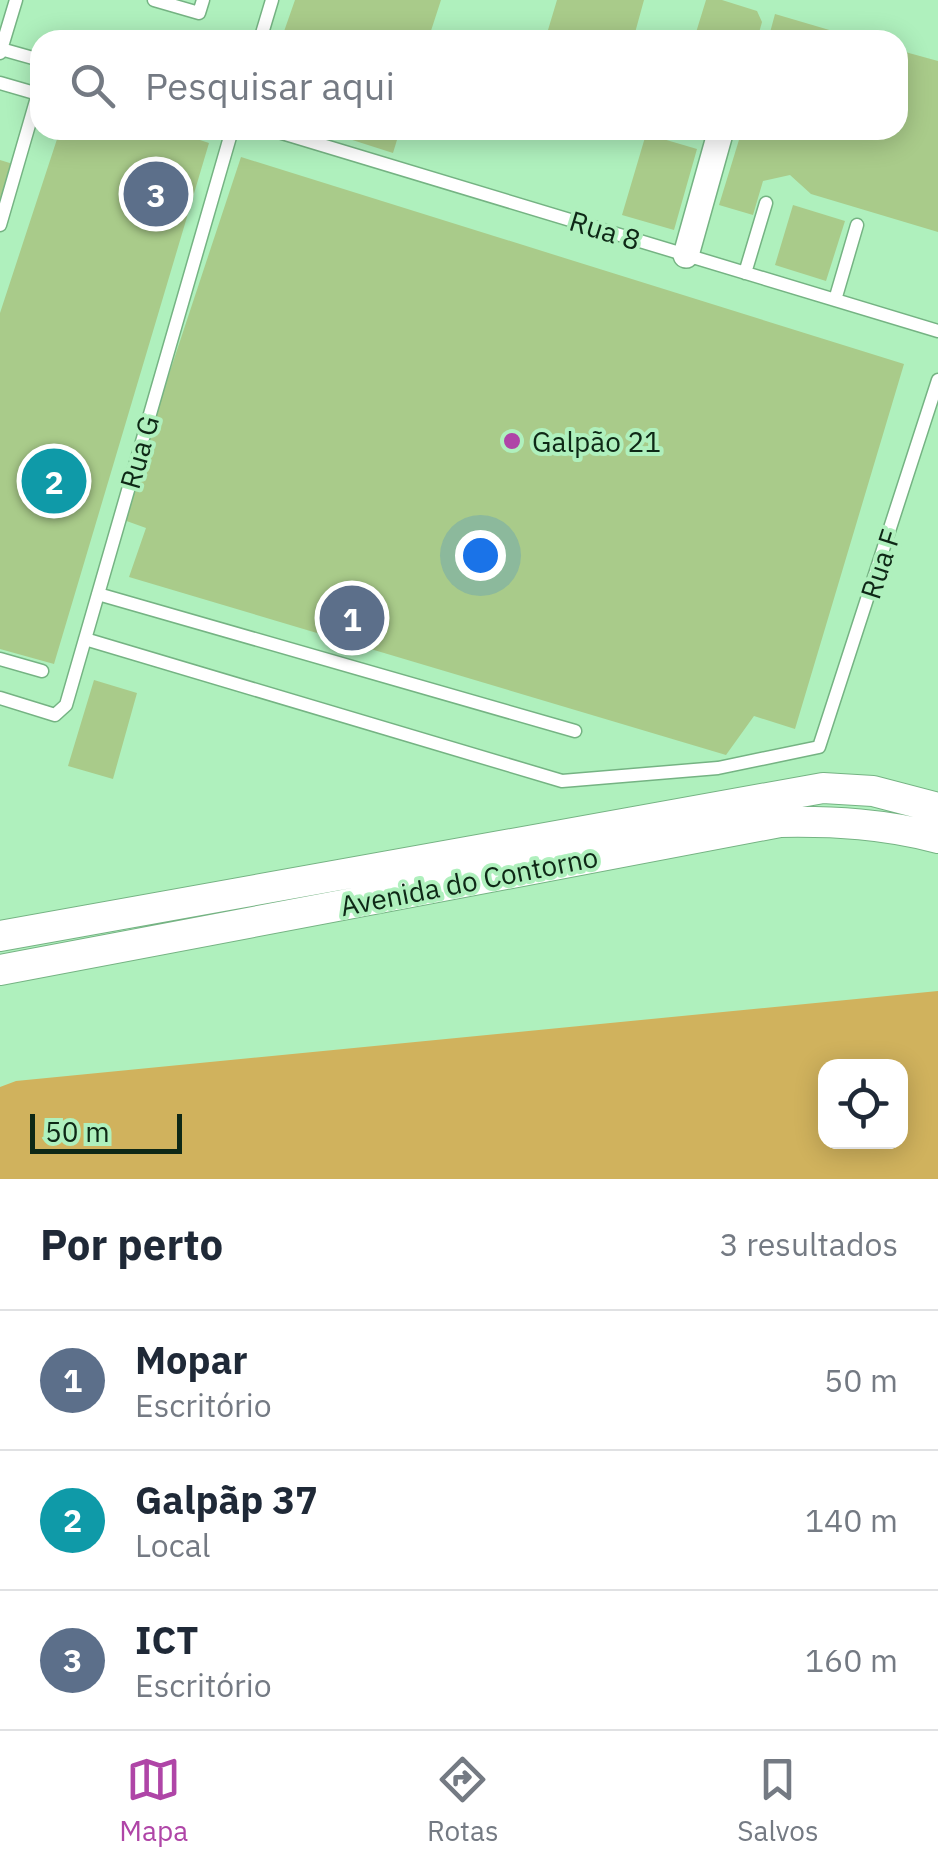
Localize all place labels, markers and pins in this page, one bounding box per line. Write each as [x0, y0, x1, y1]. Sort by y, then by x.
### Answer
pin: 3 [124, 156, 188, 232]
place label: Galpão 21 [532, 423, 661, 460]
marker: Galpão 21 [501, 430, 523, 452]
pin: 2 [22, 444, 86, 518]
pin: 1 [320, 580, 384, 656]

